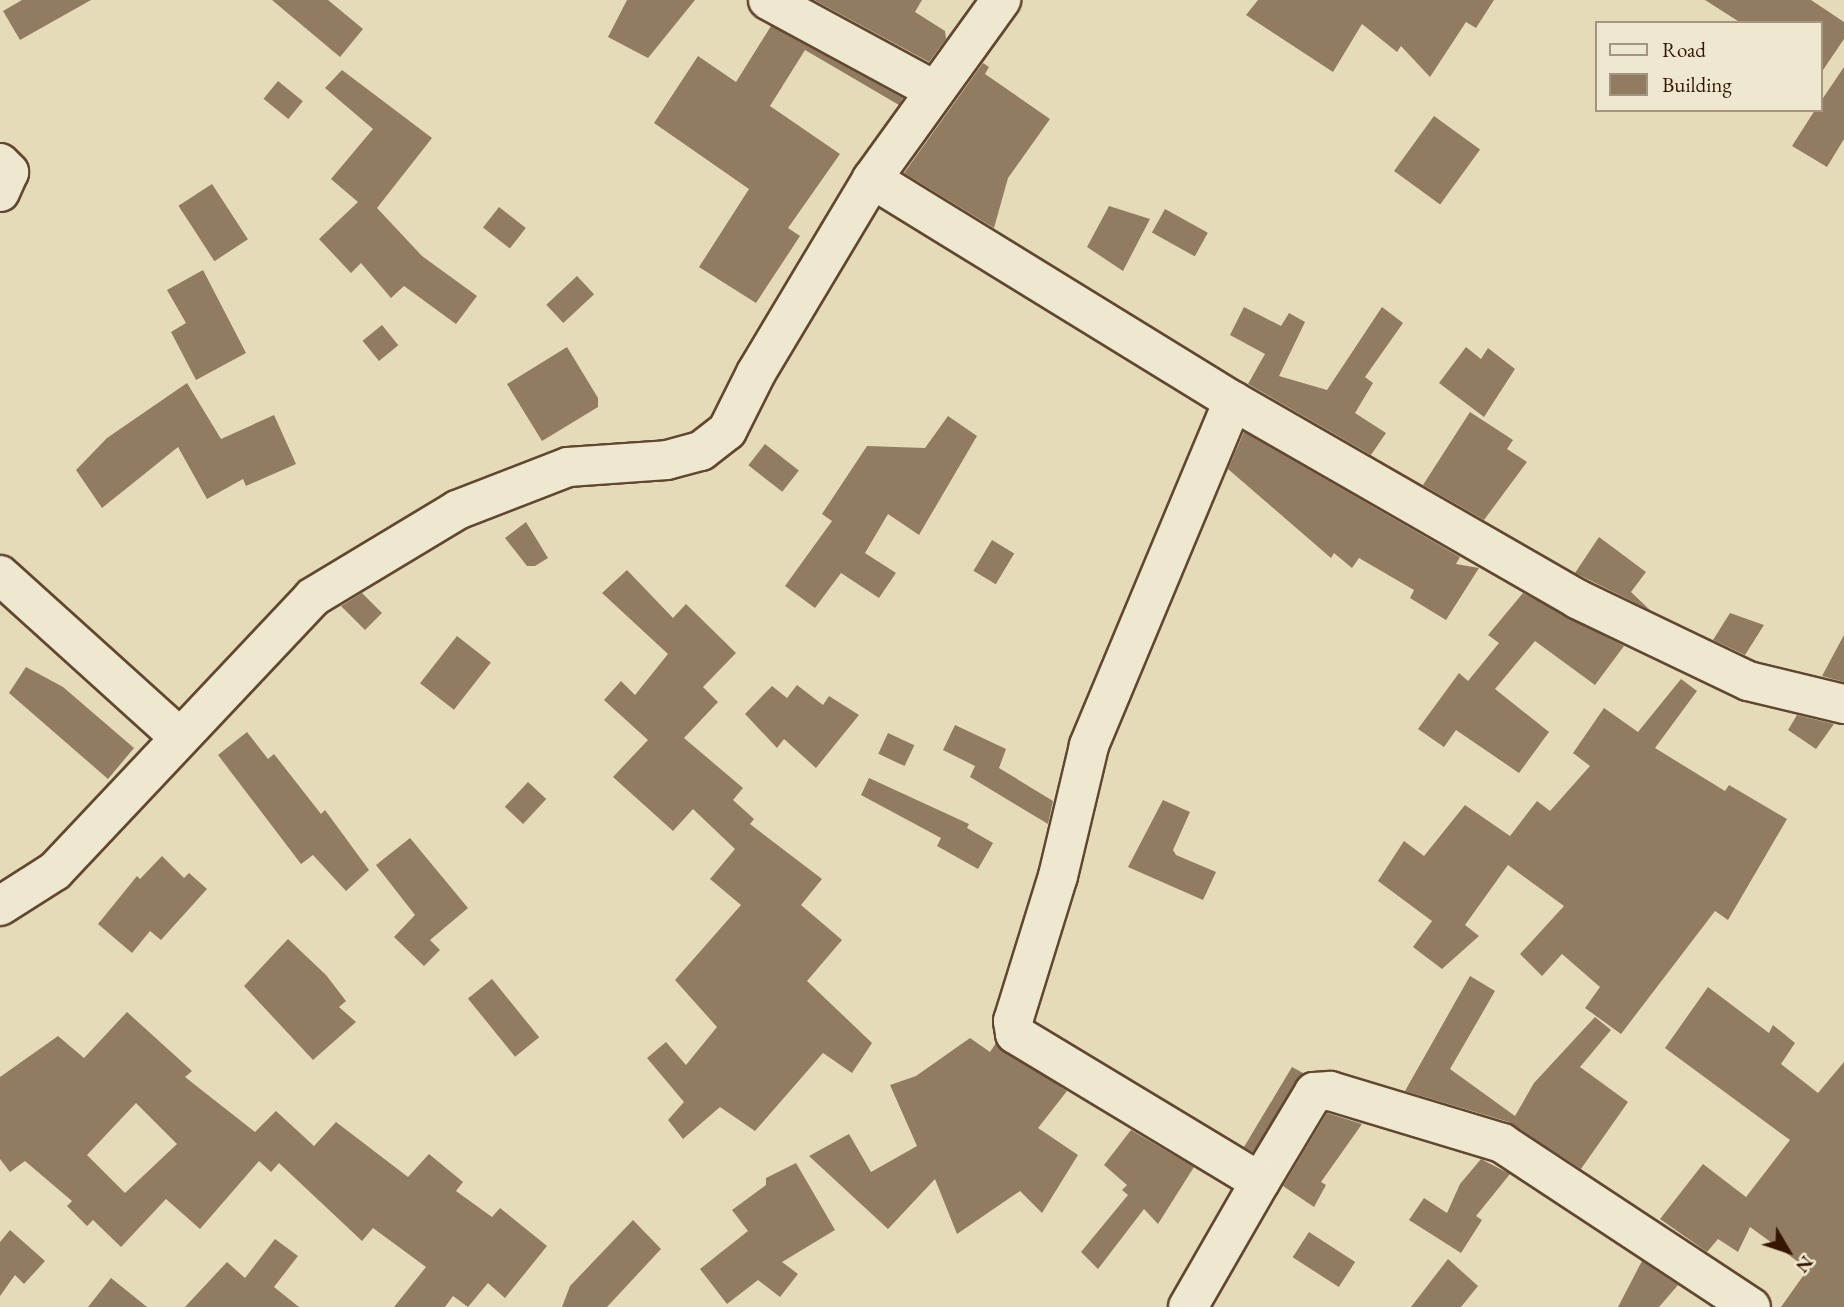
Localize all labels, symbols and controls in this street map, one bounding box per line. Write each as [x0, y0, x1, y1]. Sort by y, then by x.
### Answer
legend [1596, 21, 1823, 112]
text: Road [1662, 36, 1706, 63]
text: Building [1662, 71, 1732, 98]
north arrow [1753, 1216, 1823, 1286]
text: N [1790, 1251, 1819, 1278]

